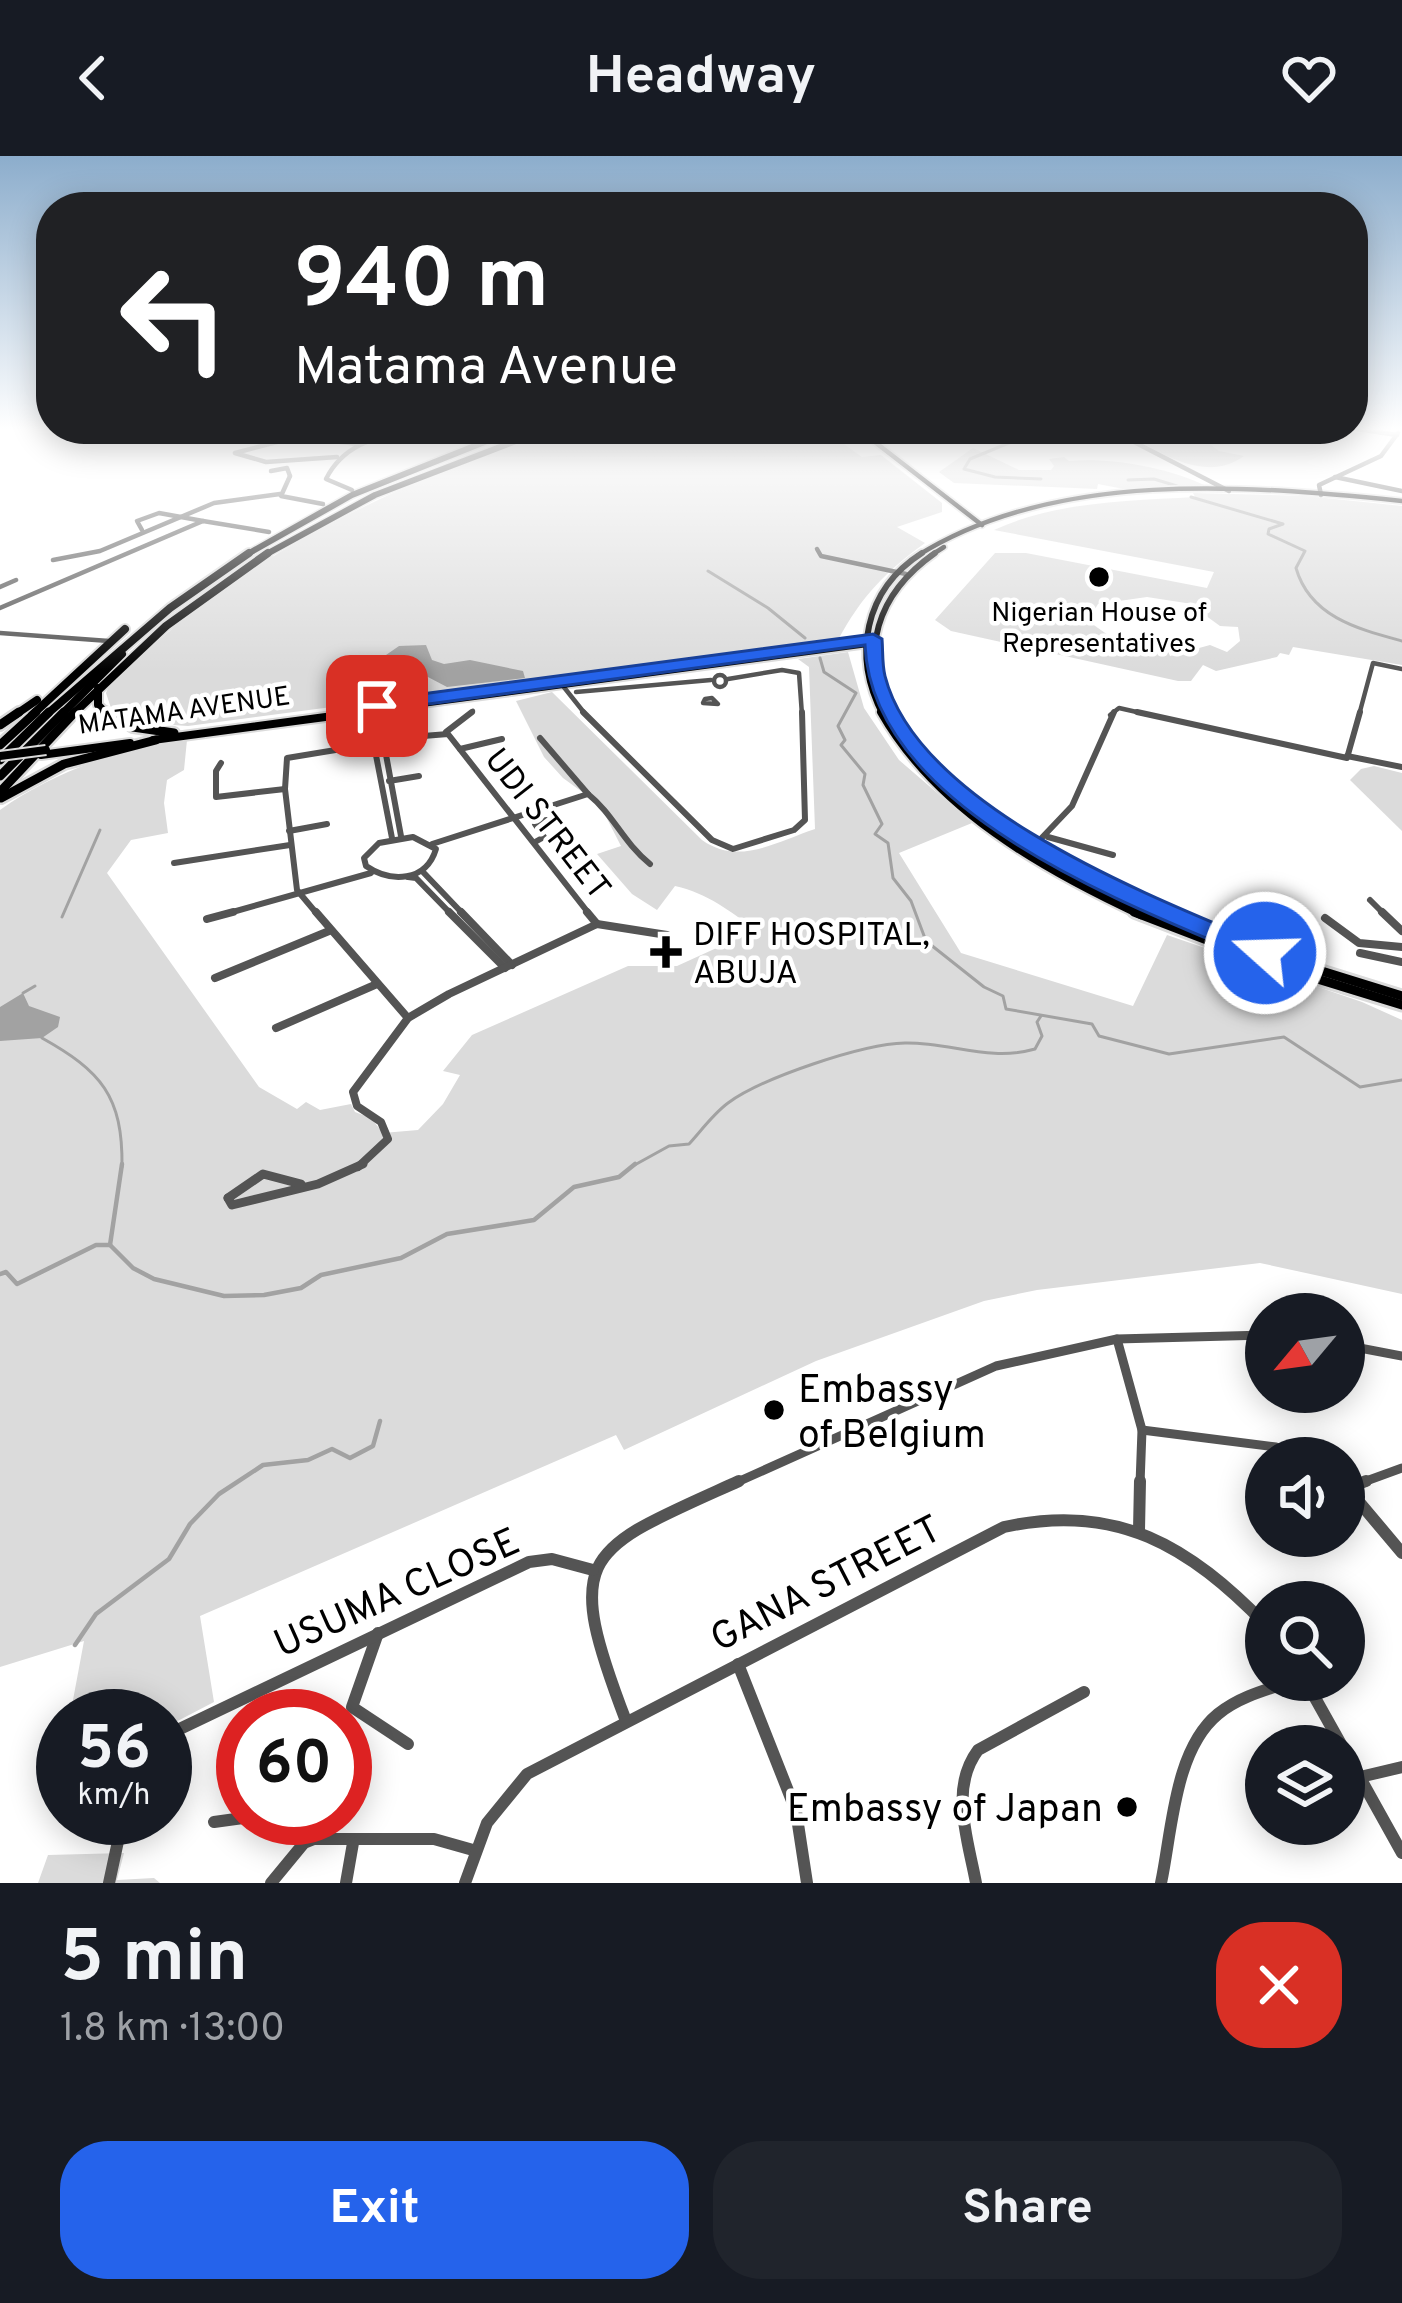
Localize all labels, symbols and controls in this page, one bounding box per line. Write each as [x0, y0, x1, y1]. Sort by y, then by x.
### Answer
text: Headway [586, 44, 816, 113]
icon: back [60, 45, 126, 111]
icon: heart [1276, 45, 1342, 111]
text: 940 m [294, 231, 549, 337]
icon: left [96, 240, 252, 396]
text: Matama Avenue [294, 335, 678, 404]
marker: Nigerian House of Representatives [1086, 564, 1112, 590]
place label: Nigerian House of Representatives [991, 597, 1207, 662]
pin [326, 655, 428, 757]
icon: arrive [344, 673, 410, 739]
street label: MATAMA AVENUE [76, 680, 292, 744]
street label: UDI STREET [474, 741, 618, 910]
position arrow [1202, 890, 1328, 1016]
place label: DIFF HOSPITAL, ABUJA [693, 916, 930, 996]
marker: DIFF HOSPITAL, ABUJA [650, 936, 682, 968]
north arrow [1245, 1293, 1365, 1413]
map controls [1245, 1293, 1365, 1845]
place label: Embassy of Belgium [798, 1368, 986, 1462]
marker: Embassy of Belgium [761, 1397, 787, 1423]
button: sound [1245, 1437, 1365, 1557]
street label: GANA STREET [703, 1507, 951, 1665]
street label: USUMA CLOSE [267, 1519, 528, 1671]
button: search [1245, 1581, 1365, 1701]
speed limit sign: 60 [216, 1689, 372, 1845]
text: 56 [77, 1714, 151, 1790]
button: layers [1245, 1725, 1365, 1845]
text: km/h [78, 1778, 150, 1815]
place label: Embassy of Japan [787, 1787, 1103, 1836]
marker: Embassy of Japan [1114, 1794, 1140, 1820]
text: 5 min [60, 1915, 248, 2007]
button: close [1216, 1922, 1342, 2048]
text: 1.8 km · 13:00 [60, 2006, 285, 2055]
button: Exit [60, 2141, 689, 2279]
button: Share [713, 2141, 1342, 2279]

